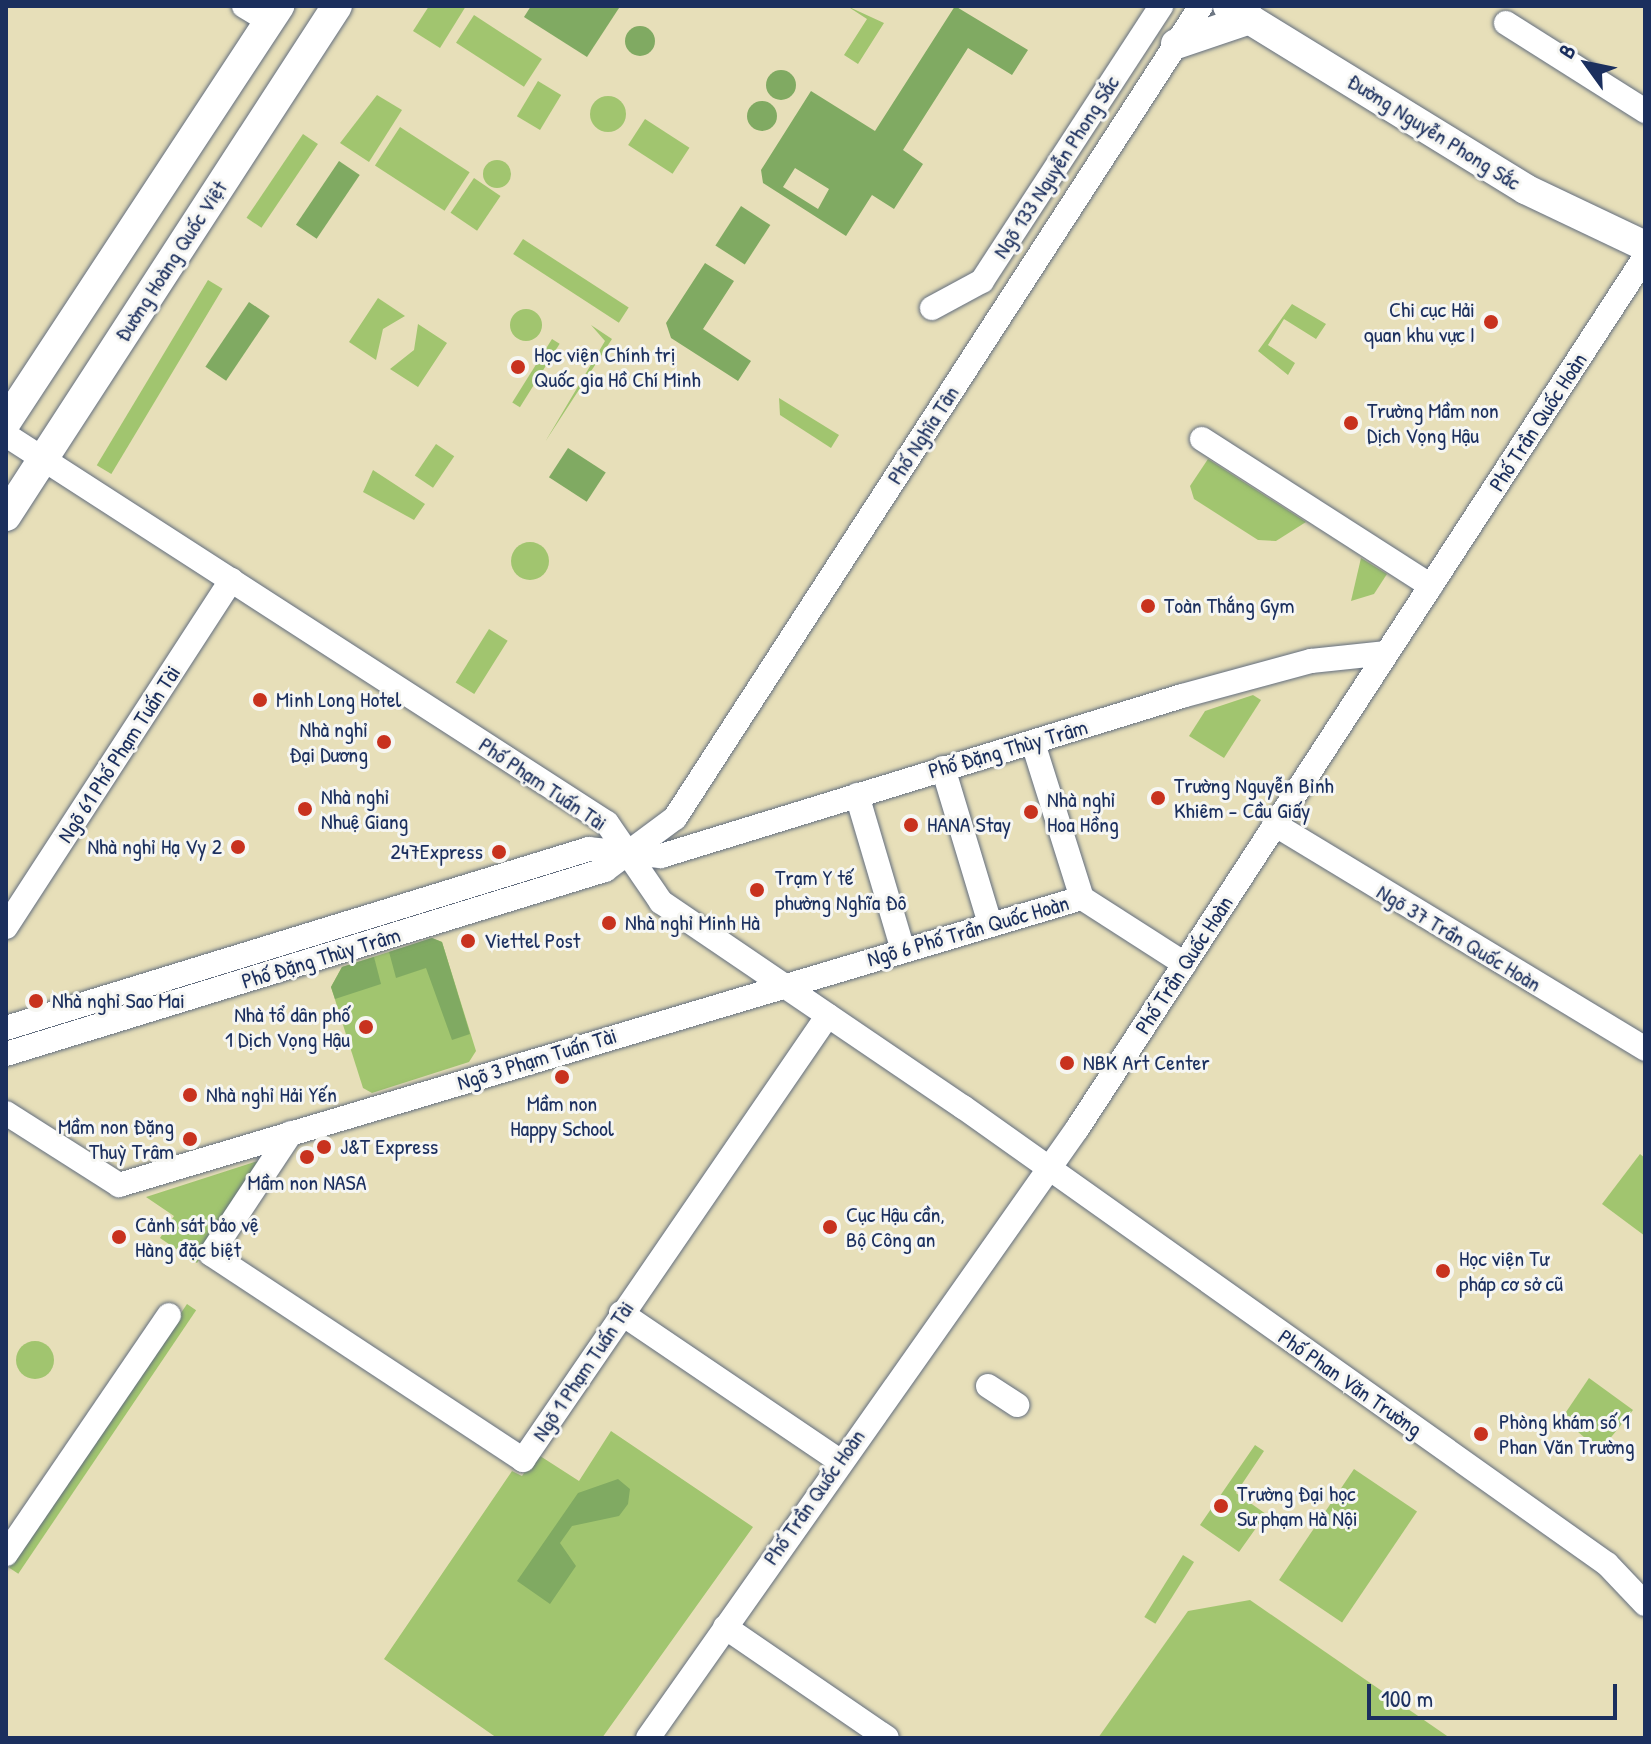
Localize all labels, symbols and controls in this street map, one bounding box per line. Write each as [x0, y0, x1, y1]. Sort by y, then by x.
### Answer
north arrow [1547, 24, 1627, 104]
text: B [1551, 38, 1582, 64]
street label: Đường Nguyễn Phong Sắc [1343, 68, 1525, 196]
street label: Ngõ 133 Nguyễn Phong Sắc [987, 71, 1125, 263]
street label: Đường Hoàng Quốc Việt [109, 176, 233, 346]
place label: Chi cục Hải quan khu vực I [1364, 296, 1475, 348]
marker: Chi cục Hải quan khu vực I [1482, 313, 1500, 331]
place label: Học viện Chính trị Quốc gia Hồ Chí Minh [534, 341, 701, 392]
street label: Phố Trần Quốc Hoàn [1483, 348, 1593, 496]
marker: Học viện Chính trị Quốc gia Hồ Chí Minh [509, 358, 527, 376]
street label: Phố Nghĩa Tân [881, 381, 965, 489]
place label: Trường Mầm non Dịch Vọng Hậu [1367, 397, 1499, 448]
marker: Trường Mầm non Dịch Vọng Hậu [1342, 414, 1360, 432]
place label: Toàn Thắng Gym [1164, 593, 1295, 619]
marker: Toàn Thắng Gym [1139, 597, 1157, 615]
street label: Ngõ 61 Phố Phạm Tuấn Tài [52, 660, 186, 848]
place label: Minh Long Hotel [276, 687, 401, 713]
marker: Minh Long Hotel [251, 691, 269, 709]
street label: Phố Đặng Thùy Trâm [925, 714, 1091, 784]
place label: Nhà nghỉ Đại Dương [289, 716, 368, 768]
street label: Phố Phạm Tuấn Tài [474, 731, 612, 837]
marker: Nhà nghỉ Đại Dương [375, 733, 393, 751]
place label: Trường Nguyễn Bỉnh Khiêm - Cầu Giấy [1174, 772, 1334, 824]
place label: Nhà nghỉ Nhuệ Giang [321, 783, 408, 834]
place label: Nhà nghỉ Hoa Hồng [1047, 786, 1119, 838]
marker: Trường Nguyễn Bỉnh Khiêm - Cầu Giấy [1149, 789, 1167, 807]
marker: Nhà nghỉ Nhuệ Giang [296, 800, 314, 818]
marker: Nhà nghỉ Hoa Hồng [1022, 803, 1040, 821]
place label: HANA Stay [927, 812, 1011, 838]
marker: HANA Stay [902, 816, 920, 834]
place label: Nhà nghỉ Hạ Vy 2 [87, 834, 222, 860]
marker: Nhà nghỉ Hạ Vy 2 [229, 838, 247, 856]
place label: 247Express [390, 839, 483, 865]
marker: 247Express [490, 843, 508, 861]
place label: Trạm Y tế phường Nghĩa Đô [775, 864, 906, 916]
marker: Trạm Y tế phường Nghĩa Đô [746, 879, 768, 901]
street label: Ngõ 37 Trần Quốc Hoàn [1372, 879, 1546, 997]
street label: Ngõ 6 Phố Trần Quốc Hoàn [864, 890, 1072, 972]
street label: Phố Trần Quốc Hoàn [1129, 891, 1239, 1039]
place label: Nhà nghỉ Minh Hà [625, 910, 760, 936]
marker: Nhà nghỉ Minh Hà [600, 914, 618, 932]
street label: Phố Đặng Thùy Trâm [239, 921, 403, 995]
place label: Viettel Post [484, 928, 580, 954]
marker: Viettel Post [459, 932, 477, 950]
place label: Nhà nghỉ Sao Mai [52, 988, 185, 1014]
marker: Nhà nghỉ Sao Mai [27, 992, 45, 1010]
place label: Nhà tổ dân phố 1 Dịch Vọng Hậu [225, 1001, 350, 1052]
marker: Nhà tổ dân phố 1 Dịch Vọng Hậu [357, 1018, 375, 1036]
street label: Ngõ 3 Phạm Tuấn Tài [454, 1022, 620, 1096]
place label: NBK Art Center [1083, 1050, 1210, 1076]
marker: NBK Art Center [1058, 1054, 1076, 1072]
marker: Mầm non Happy School [553, 1068, 571, 1086]
place label: Nhà nghỉ Hải Yến [206, 1082, 337, 1108]
marker: Nhà nghỉ Hải Yến [181, 1086, 199, 1104]
place label: Mầm non Happy School [510, 1090, 614, 1142]
place label: Mầm non Đặng Thuỳ Trâm [58, 1113, 174, 1164]
marker: Mầm non Đặng Thuỳ Trâm [181, 1130, 199, 1148]
place label: J&T Express [340, 1134, 438, 1160]
marker: J&T Express [315, 1138, 333, 1156]
marker: Mầm non NASA [298, 1148, 316, 1166]
place label: Mầm non NASA [248, 1170, 366, 1196]
place label: Cục Hậu cần, Bộ Công an [846, 1201, 945, 1252]
place label: Cảnh sát bảo vệ Hàng đặc biệt [135, 1211, 259, 1262]
marker: Cục Hậu cần, Bộ Công an [821, 1218, 839, 1236]
marker: Cảnh sát bảo vệ Hàng đặc biệt [110, 1228, 128, 1246]
place label: Học viện Tư pháp cơ sở cũ [1459, 1245, 1563, 1296]
marker: Học viện Tư pháp cơ sở cũ [1434, 1262, 1452, 1280]
street label: Ngõ 1 Phạm Tuấn Tài [526, 1296, 640, 1446]
street label: Phố Phan Văn Trường [1273, 1324, 1427, 1442]
place label: Phòng khám số 1 Phan Văn Trường [1499, 1408, 1635, 1460]
marker: Phòng khám số 1 Phan Văn Trường [1470, 1423, 1492, 1445]
street label: Phố Trần Quốc Hoàn [757, 1424, 871, 1570]
place label: Trường Đại học Sư phạm Hà Nội [1237, 1480, 1358, 1532]
marker: Trường Đại học Sư phạm Hà Nội [1212, 1497, 1230, 1515]
scale bar [1371, 1668, 1621, 1718]
text: 100 m [1381, 1682, 1433, 1714]

